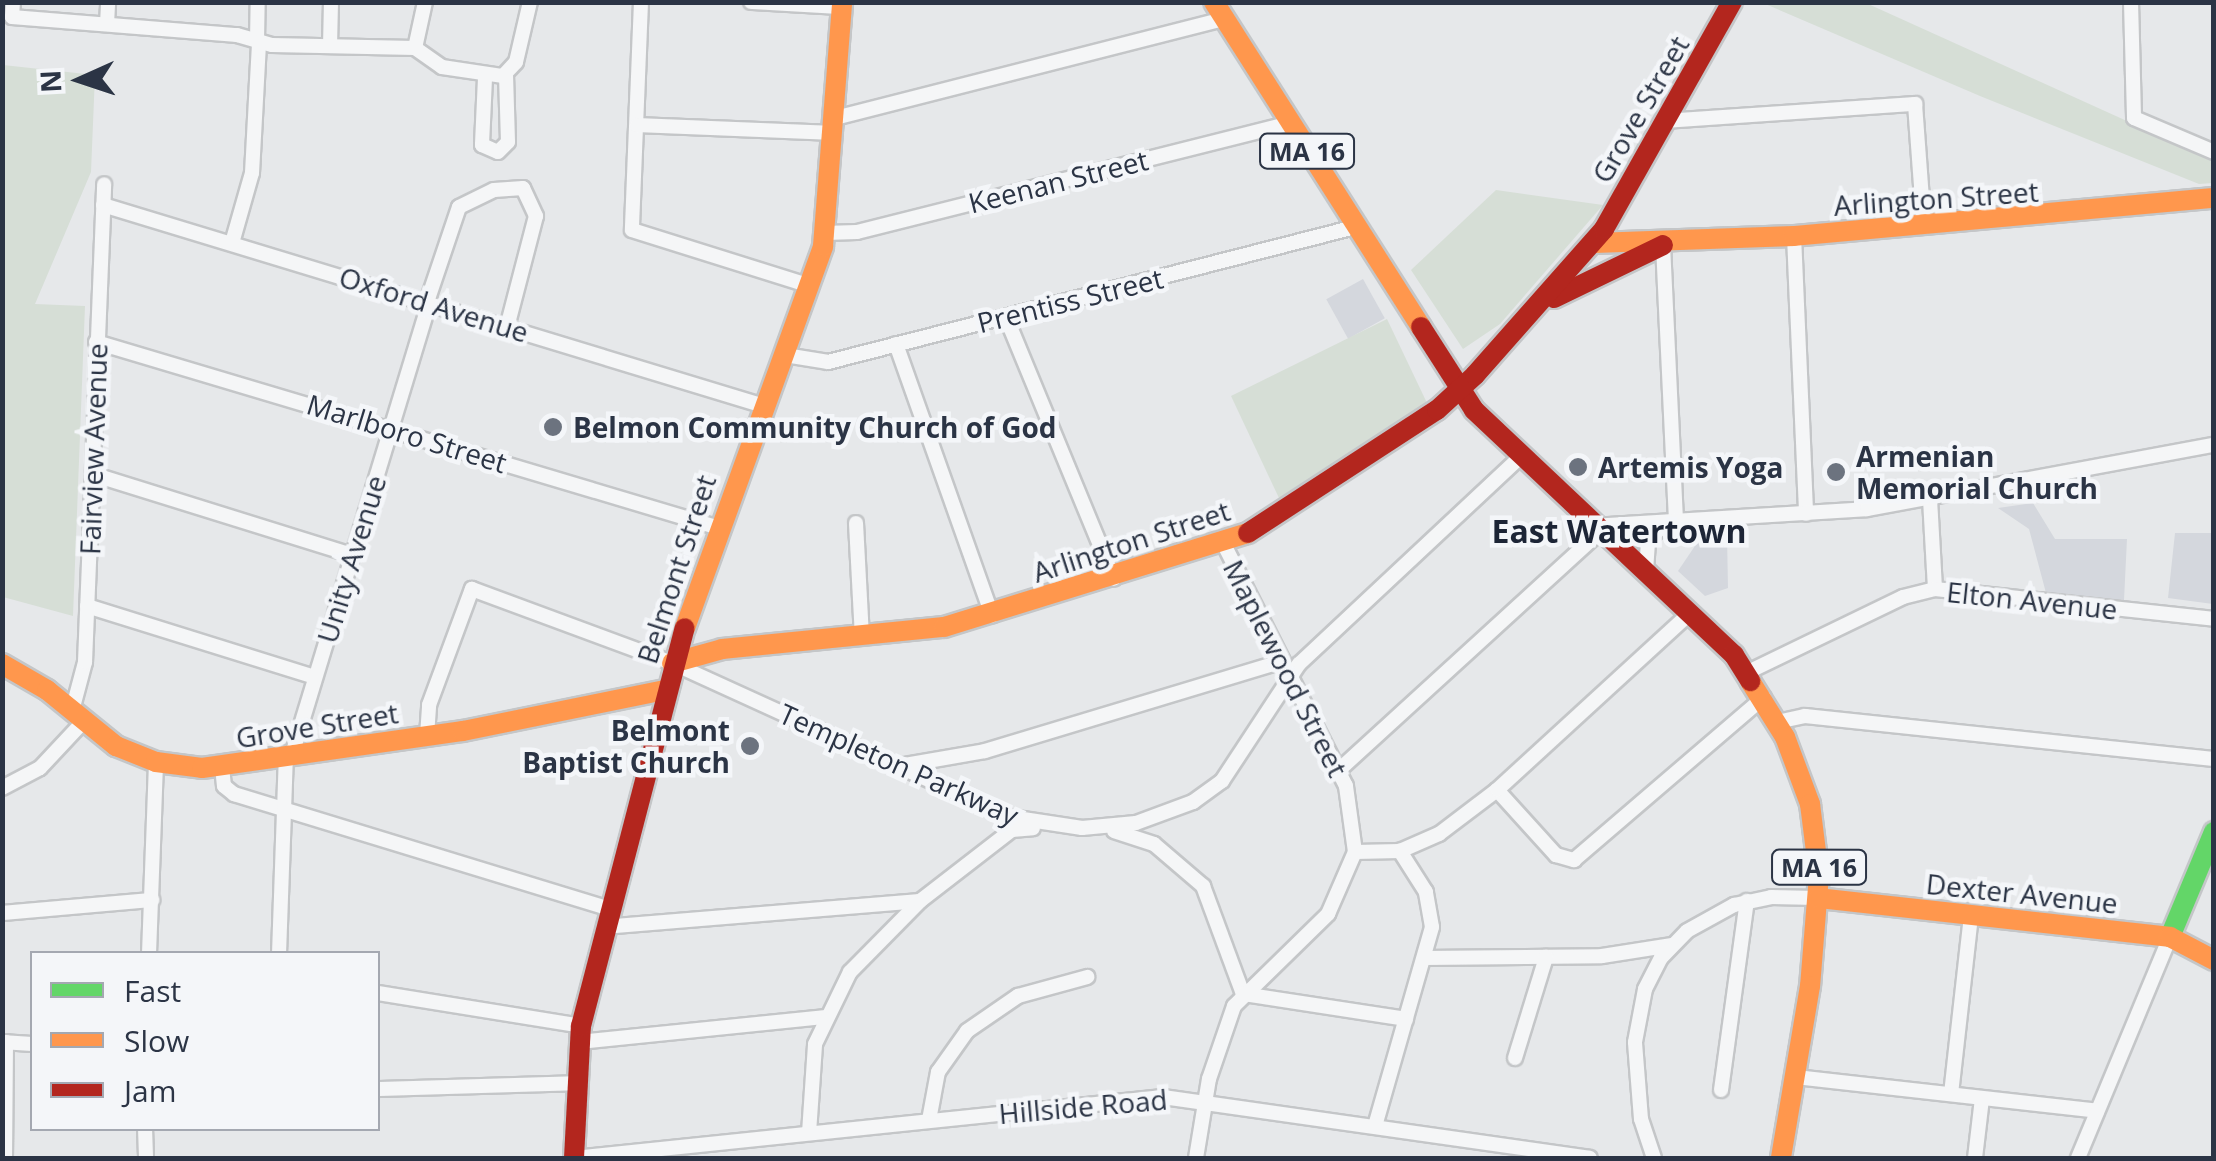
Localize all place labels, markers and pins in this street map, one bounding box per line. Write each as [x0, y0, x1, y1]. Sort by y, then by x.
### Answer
place label: Belmon Community Church of God [573, 410, 1056, 444]
marker: Belmon Community Church of God [542, 416, 564, 438]
place label: Armenian Memorial Church [1856, 439, 2098, 505]
place label: Artemis Yoga [1598, 450, 1784, 484]
marker: Artemis Yoga [1567, 456, 1589, 478]
marker: Armenian Memorial Church [1825, 461, 1847, 483]
place label: Belmont Baptist Church [522, 713, 730, 779]
marker: Belmont Baptist Church [739, 735, 761, 757]

